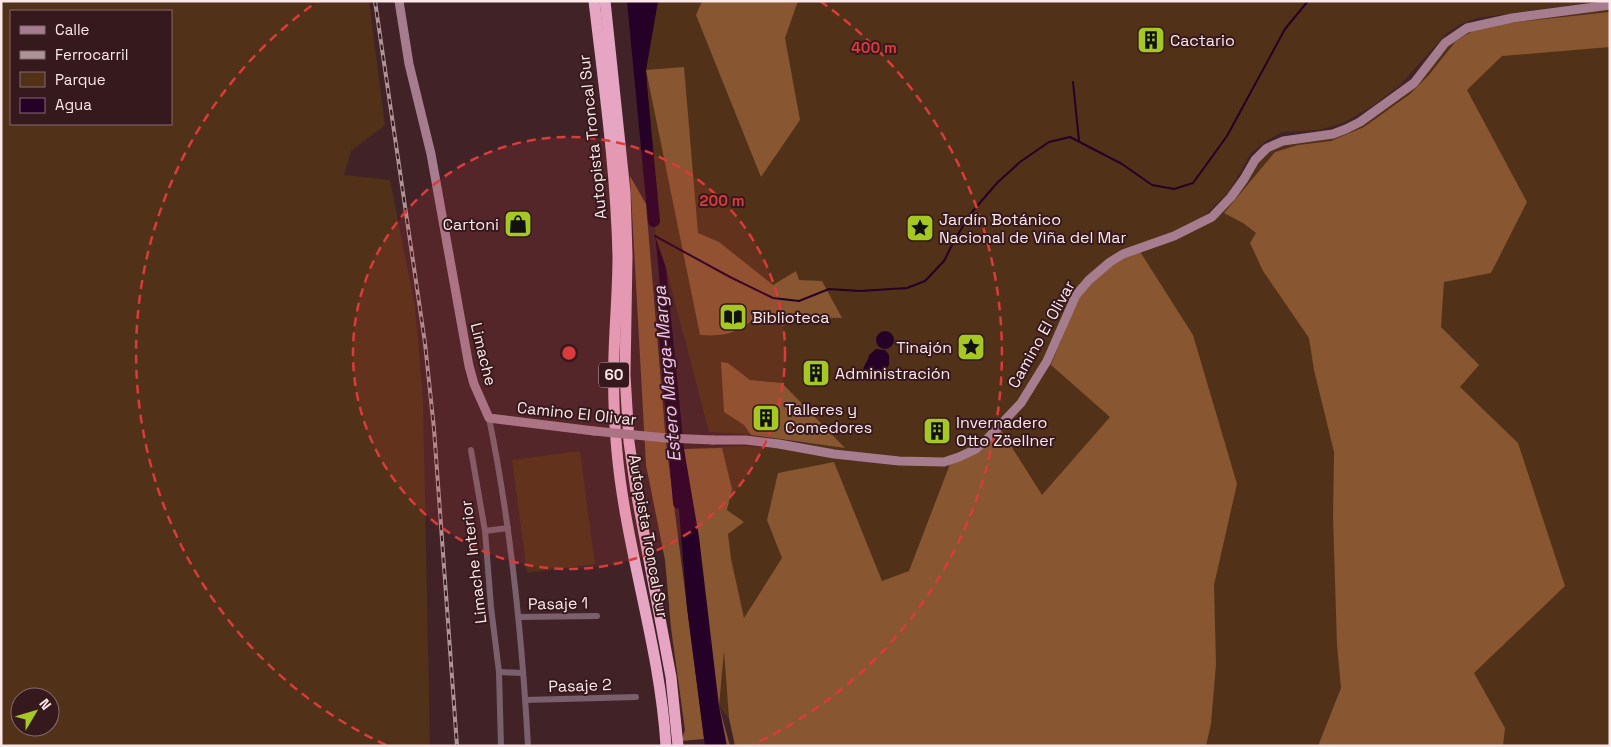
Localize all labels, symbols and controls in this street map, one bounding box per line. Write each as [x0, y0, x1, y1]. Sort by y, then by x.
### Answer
legend [10, 10, 172, 125]
text: Calle [55, 20, 90, 39]
building icon: Cactario [1136, 25, 1166, 55]
place label: Cactario [1170, 30, 1235, 51]
text: 400 m [851, 38, 897, 57]
text: Ferrocarril [55, 45, 128, 64]
street label: Autopista Troncal Sur [573, 54, 612, 220]
text: Parque [55, 70, 106, 89]
text: Agua [55, 95, 92, 114]
text: 200 m [700, 191, 744, 210]
shop icon: Cartoni [503, 209, 533, 239]
place label: Jardín Botánico Nacional de Viña del Mar [939, 209, 1127, 248]
place icon: Jardín Botánico Nacional de Viña del Mar [905, 213, 935, 243]
place label: Cartoni [443, 214, 499, 235]
street label: Camino El Olivar [1003, 277, 1080, 392]
water label: Estero Marga-Marga [647, 284, 686, 463]
library icon: Biblioteca [718, 302, 748, 332]
place label: Biblioteca [752, 307, 830, 328]
street label: Limache [466, 320, 501, 388]
place icon: Tinajón [956, 332, 986, 362]
place label: Tinajón [896, 337, 952, 358]
centre of rings [560, 344, 578, 362]
building icon: Administración [801, 358, 831, 388]
road number: 60 [599, 362, 629, 388]
place label: Administración [835, 363, 950, 384]
street label: Camino El Olivar [516, 397, 638, 430]
place label: Talleres y Comedores [785, 399, 872, 438]
building icon: Talleres y Comedores [751, 403, 781, 433]
place label: Invernadero Otto Zöellner [956, 412, 1055, 451]
building icon: Invernadero Otto Zöellner [922, 416, 952, 446]
street label: Autopista Troncal Sur [624, 453, 673, 619]
street label: Limache Interior [456, 499, 491, 625]
street label: Pasaje 1 [528, 592, 588, 615]
street label: Pasaje 2 [548, 674, 612, 697]
north arrow [10, 687, 60, 737]
text: N [35, 695, 55, 713]

